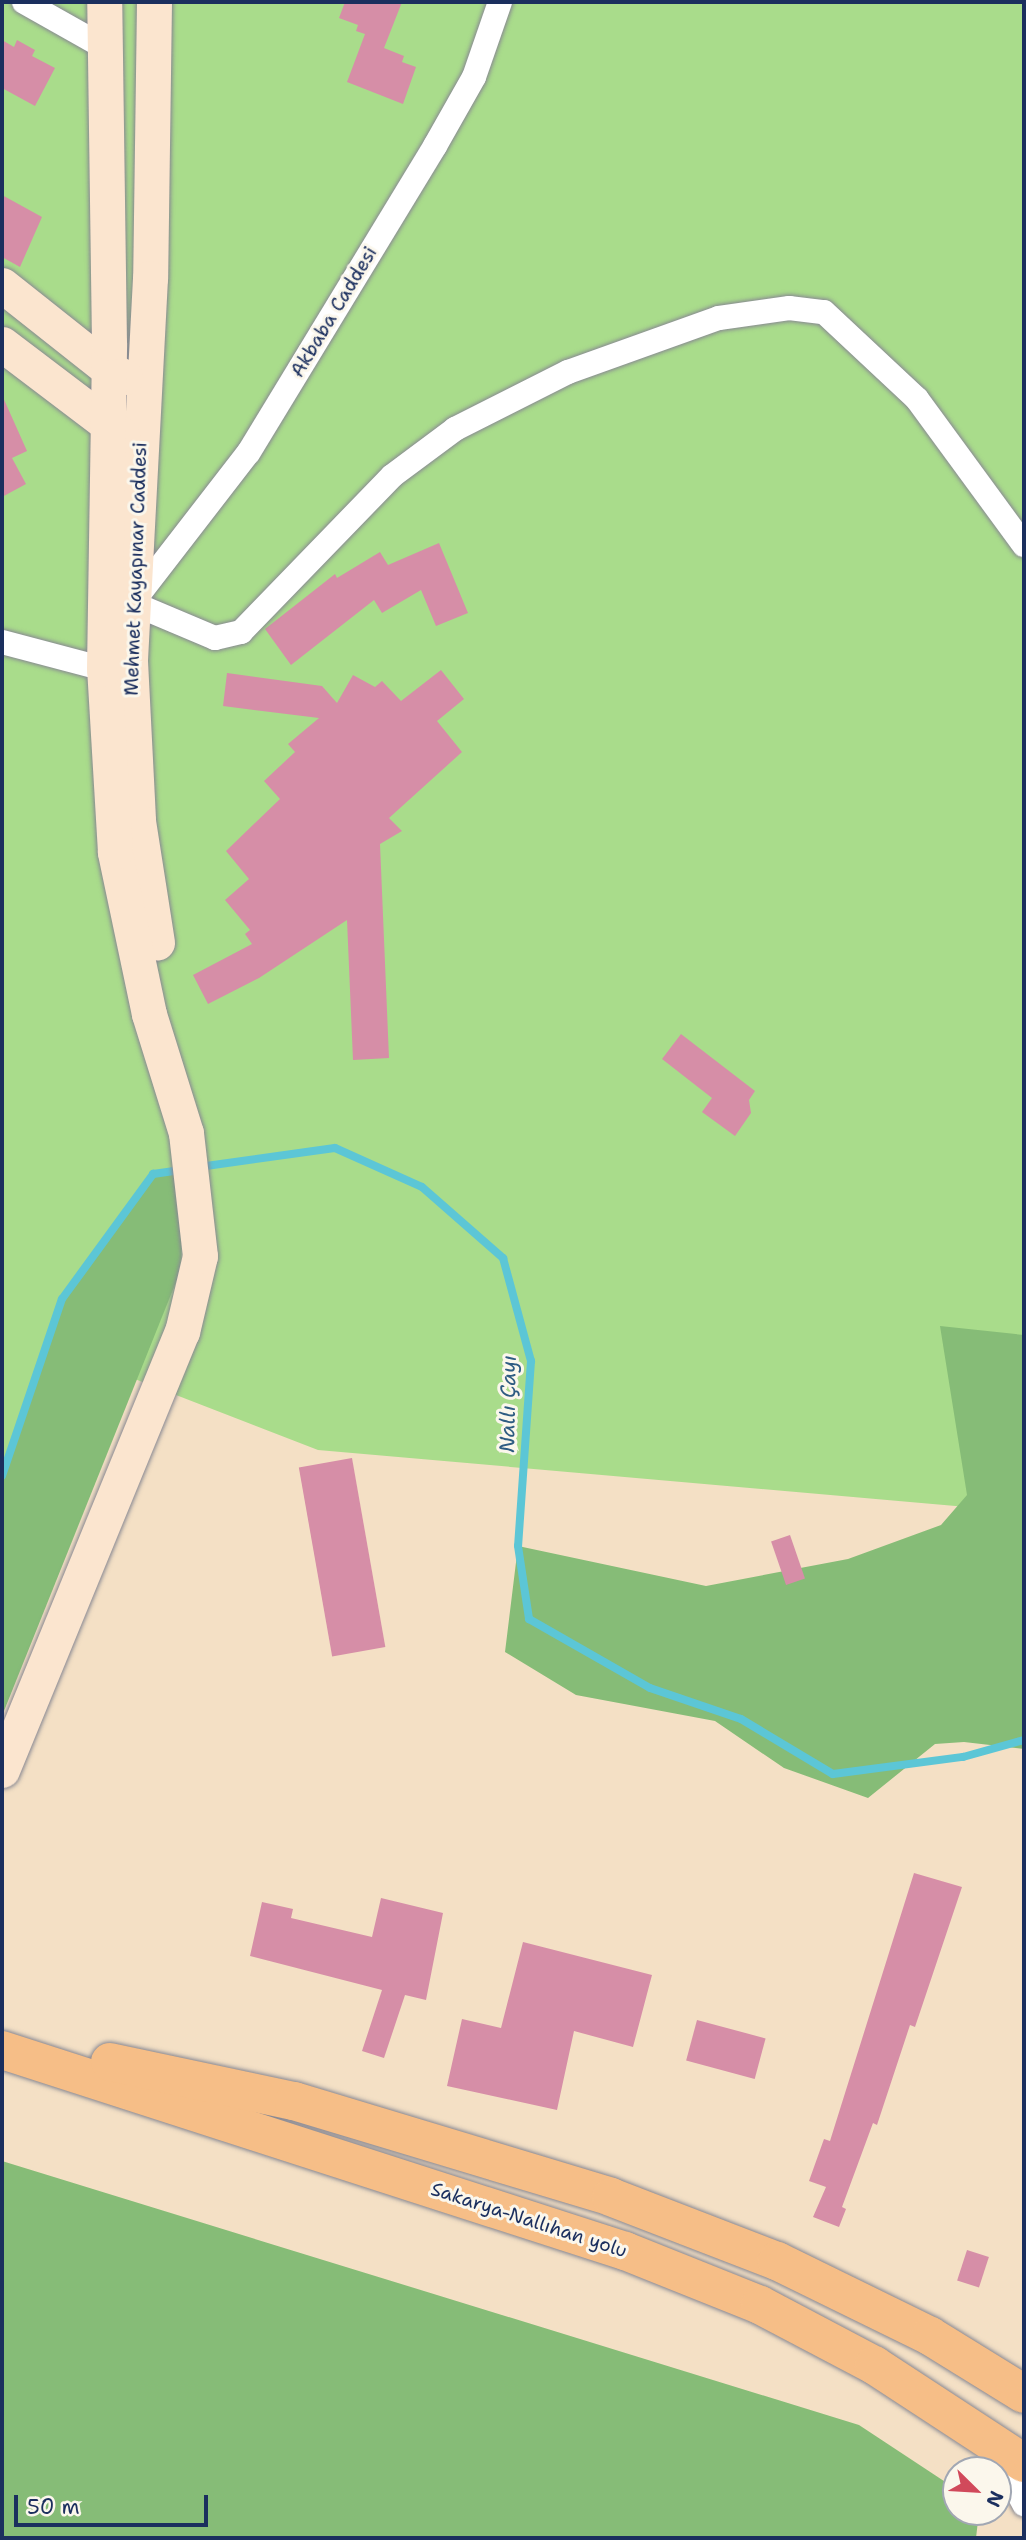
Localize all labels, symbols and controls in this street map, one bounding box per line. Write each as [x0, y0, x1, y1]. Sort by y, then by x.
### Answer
street label: Akbaba Caddesi [286, 243, 382, 381]
street label: Mehmet Kayapınar Caddesi [120, 442, 152, 696]
water label: Nallı Çayı [495, 1355, 521, 1453]
street label: Sakarya-Nallıhan yolu [428, 2178, 630, 2262]
north arrow [942, 2456, 1012, 2526]
scale bar [18, 2480, 212, 2524]
text: N [980, 2487, 1009, 2511]
text: 50 m [27, 2493, 80, 2521]

